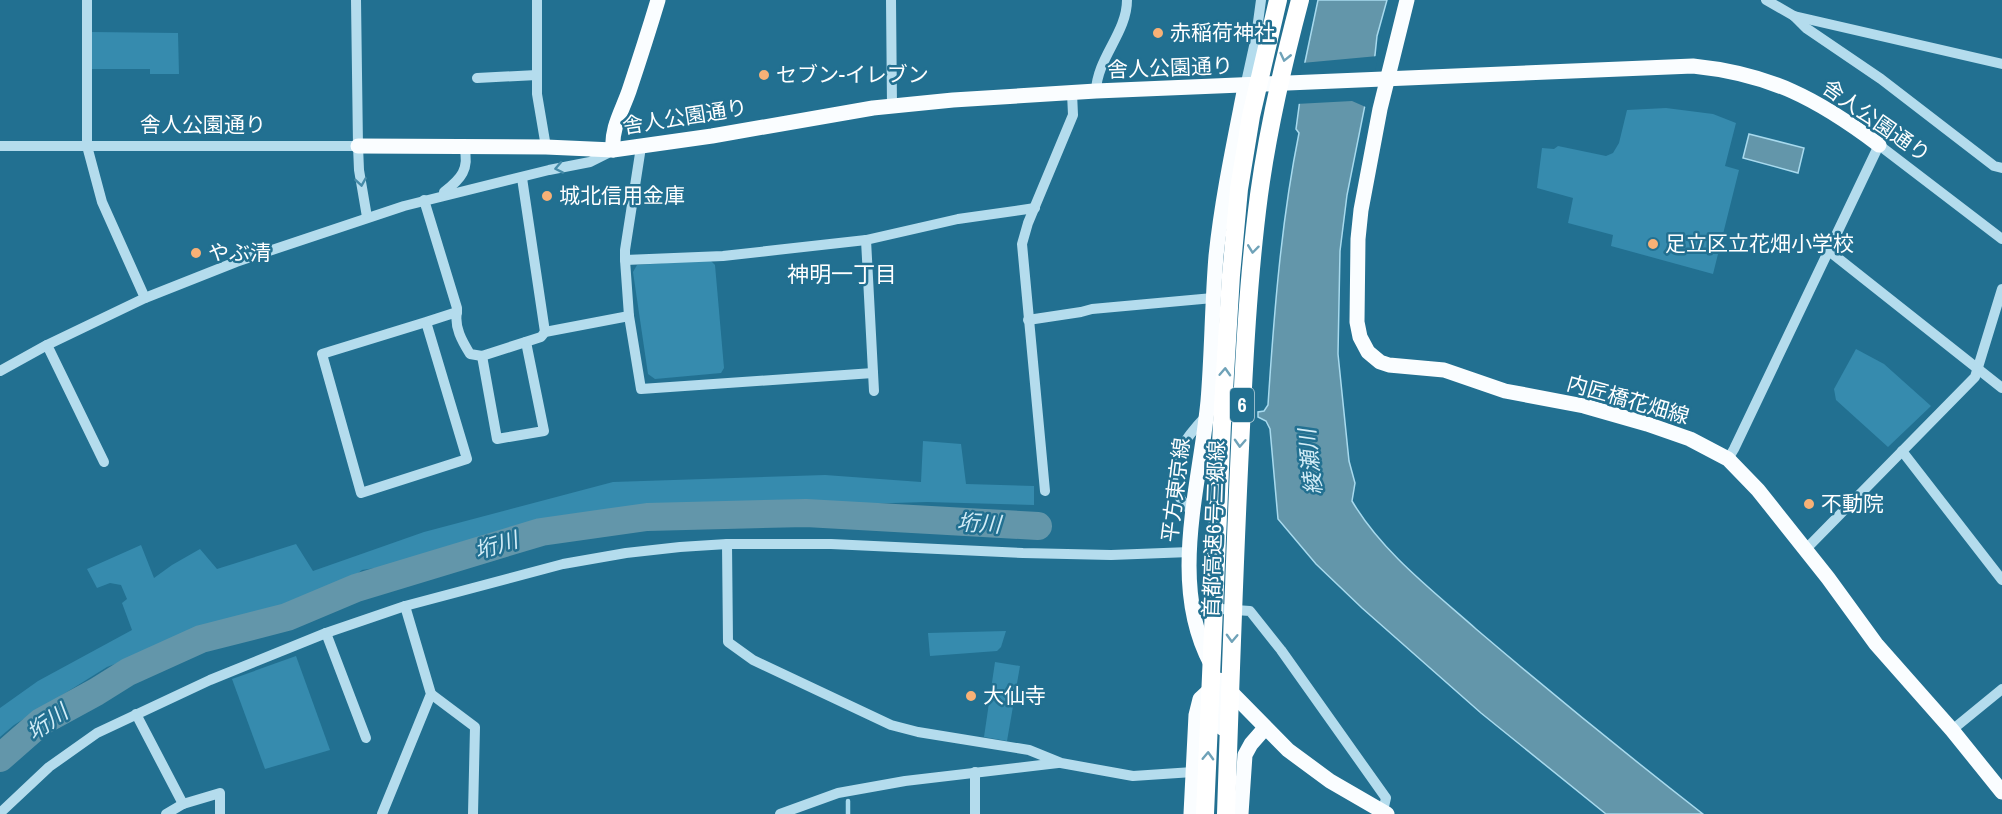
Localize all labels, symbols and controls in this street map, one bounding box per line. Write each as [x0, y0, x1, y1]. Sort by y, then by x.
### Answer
place label: 赤稲荷神社 [1170, 18, 1275, 47]
marker: 赤稲荷神社 [1151, 26, 1165, 40]
street label: 舎人公園通り [1107, 51, 1233, 84]
one-way arrow [1280, 51, 1293, 61]
place label: セブン-イレブン [776, 60, 929, 89]
marker: セブン-イレブン [757, 68, 771, 82]
street label: 舎人公園通り [1816, 73, 1936, 169]
street label: 舎人公園通り [620, 92, 749, 141]
street label: 舎人公園通り [140, 110, 266, 139]
one-way arrow [554, 161, 564, 174]
one-way arrow [354, 177, 366, 186]
place label: 城北信用金庫 [559, 181, 685, 210]
marker: 城北信用金庫 [540, 189, 554, 203]
place label: 足立区立花畑小学校 [1665, 229, 1854, 258]
marker: 足立区立花畑小学校 [1646, 237, 1660, 251]
place label: やぶ清 [208, 238, 271, 267]
one-way arrow [1247, 244, 1260, 253]
marker: やぶ清 [189, 246, 203, 260]
district label: 神明一丁目 [787, 259, 897, 289]
one-way arrow [1219, 367, 1232, 376]
street label: 内匠橋花畑線 [1564, 368, 1693, 431]
road number: 6 [1230, 388, 1254, 422]
water label: 綾瀬川 [1291, 426, 1328, 496]
street label: 平方東京線 [1155, 436, 1196, 544]
one-way arrow [1234, 439, 1247, 448]
street label: 首都高速6号三郷線 [1196, 440, 1231, 618]
place label: 不動院 [1821, 489, 1884, 518]
marker: 不動院 [1802, 497, 1816, 511]
water label: 垳川 [956, 507, 1004, 539]
water label: 垳川 [471, 524, 523, 566]
one-way arrow [1226, 634, 1238, 643]
place label: 大仙寺 [983, 681, 1046, 710]
marker: 大仙寺 [964, 689, 978, 703]
water label: 垳川 [20, 696, 75, 747]
one-way arrow [1201, 751, 1214, 760]

